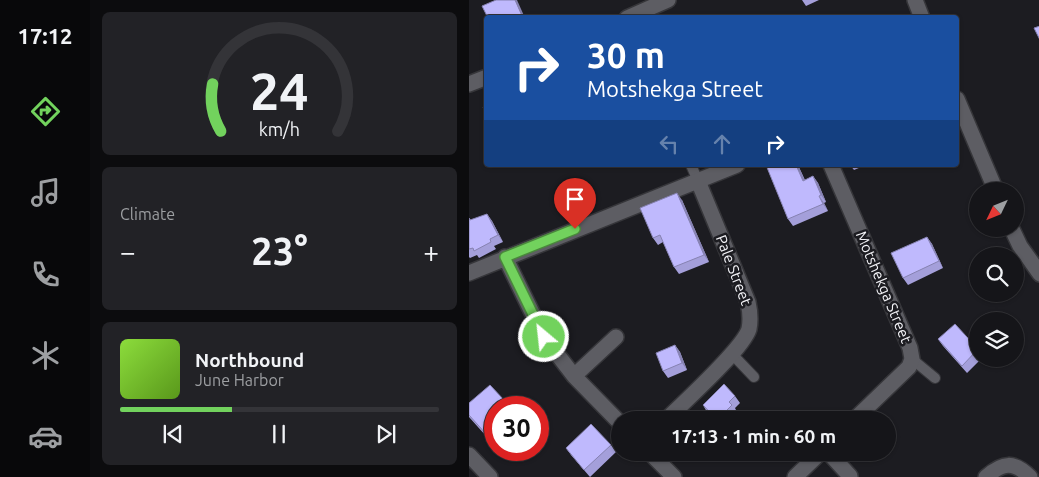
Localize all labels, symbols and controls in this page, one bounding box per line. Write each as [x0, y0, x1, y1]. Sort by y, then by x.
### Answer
text: 17:12 [17, 23, 73, 48]
icon: right [504, 35, 569, 100]
text: 30 m [587, 35, 665, 75]
text: 24 [250, 62, 309, 120]
text: Motshekga Street [587, 76, 763, 101]
icon: directions [28, 94, 63, 129]
text: km/h [259, 119, 300, 139]
icon: left [655, 130, 683, 158]
icon: ahead [708, 130, 736, 158]
icon: right [761, 130, 789, 158]
icon: music [28, 175, 63, 210]
pin [554, 178, 596, 229]
north arrow [969, 182, 1024, 238]
map controls [969, 182, 1024, 367]
icon: arrive [561, 185, 589, 213]
text: Climate [120, 205, 175, 223]
street label: Motshekga Street [853, 228, 915, 346]
text: 23° [251, 230, 308, 272]
street label: Pale Street [713, 232, 755, 308]
text: − [120, 236, 136, 267]
text: + [423, 236, 439, 267]
button: search [969, 247, 1024, 302]
icon: phone [28, 257, 63, 292]
position arrow [517, 310, 569, 362]
button: layers [969, 312, 1024, 367]
icon: climate [28, 338, 63, 373]
text: Northbound [195, 349, 304, 371]
text: June Harbor [195, 371, 284, 389]
speed limit sign: 30 [484, 396, 549, 461]
icon: car [28, 419, 63, 454]
icon: previous [159, 420, 187, 448]
icon: pause [265, 420, 293, 448]
icon: next [372, 420, 400, 448]
text: 17:13 · 1 min · 60 m [671, 425, 836, 447]

